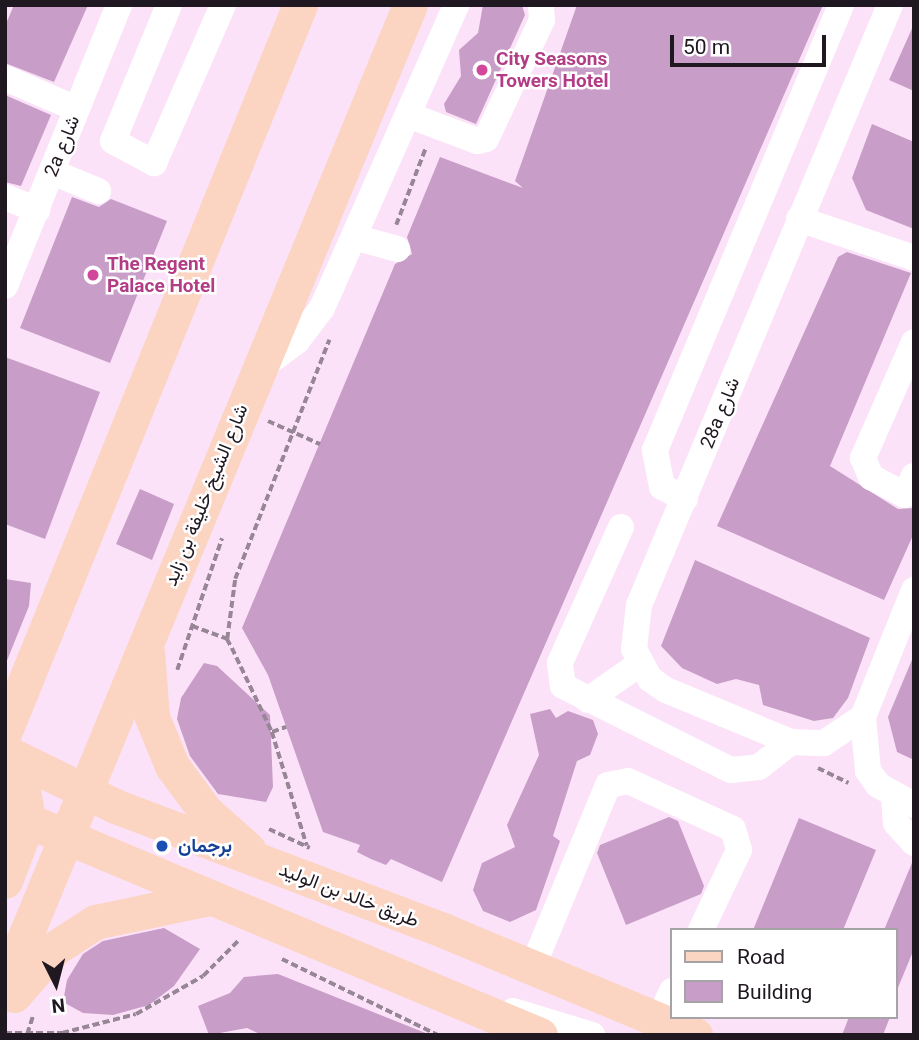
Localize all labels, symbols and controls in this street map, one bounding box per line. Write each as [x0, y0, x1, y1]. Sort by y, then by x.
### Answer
scale bar [674, 21, 830, 65]
text: 50 m [683, 35, 730, 59]
place label: City Seasons Towers Hotel [496, 48, 608, 92]
marker: City Seasons Towers Hotel [474, 62, 490, 78]
street label: 2a شارع [39, 112, 85, 180]
place label: The Regent Palace Hotel [107, 253, 215, 297]
marker: The Regent Palace Hotel [85, 267, 101, 283]
street label: 28a شارع [695, 374, 745, 452]
street label: شارع الشيخ خليفة بن زايد [159, 401, 253, 589]
place label: برجمان [178, 835, 232, 857]
marker: برجمان [152, 836, 172, 856]
street label: طريق خالد بن الوليد [276, 858, 422, 932]
legend [670, 928, 898, 1019]
text: Road [737, 945, 785, 969]
north arrow [21, 949, 91, 1019]
text: Building [737, 980, 812, 1004]
text: N [50, 993, 66, 1018]

